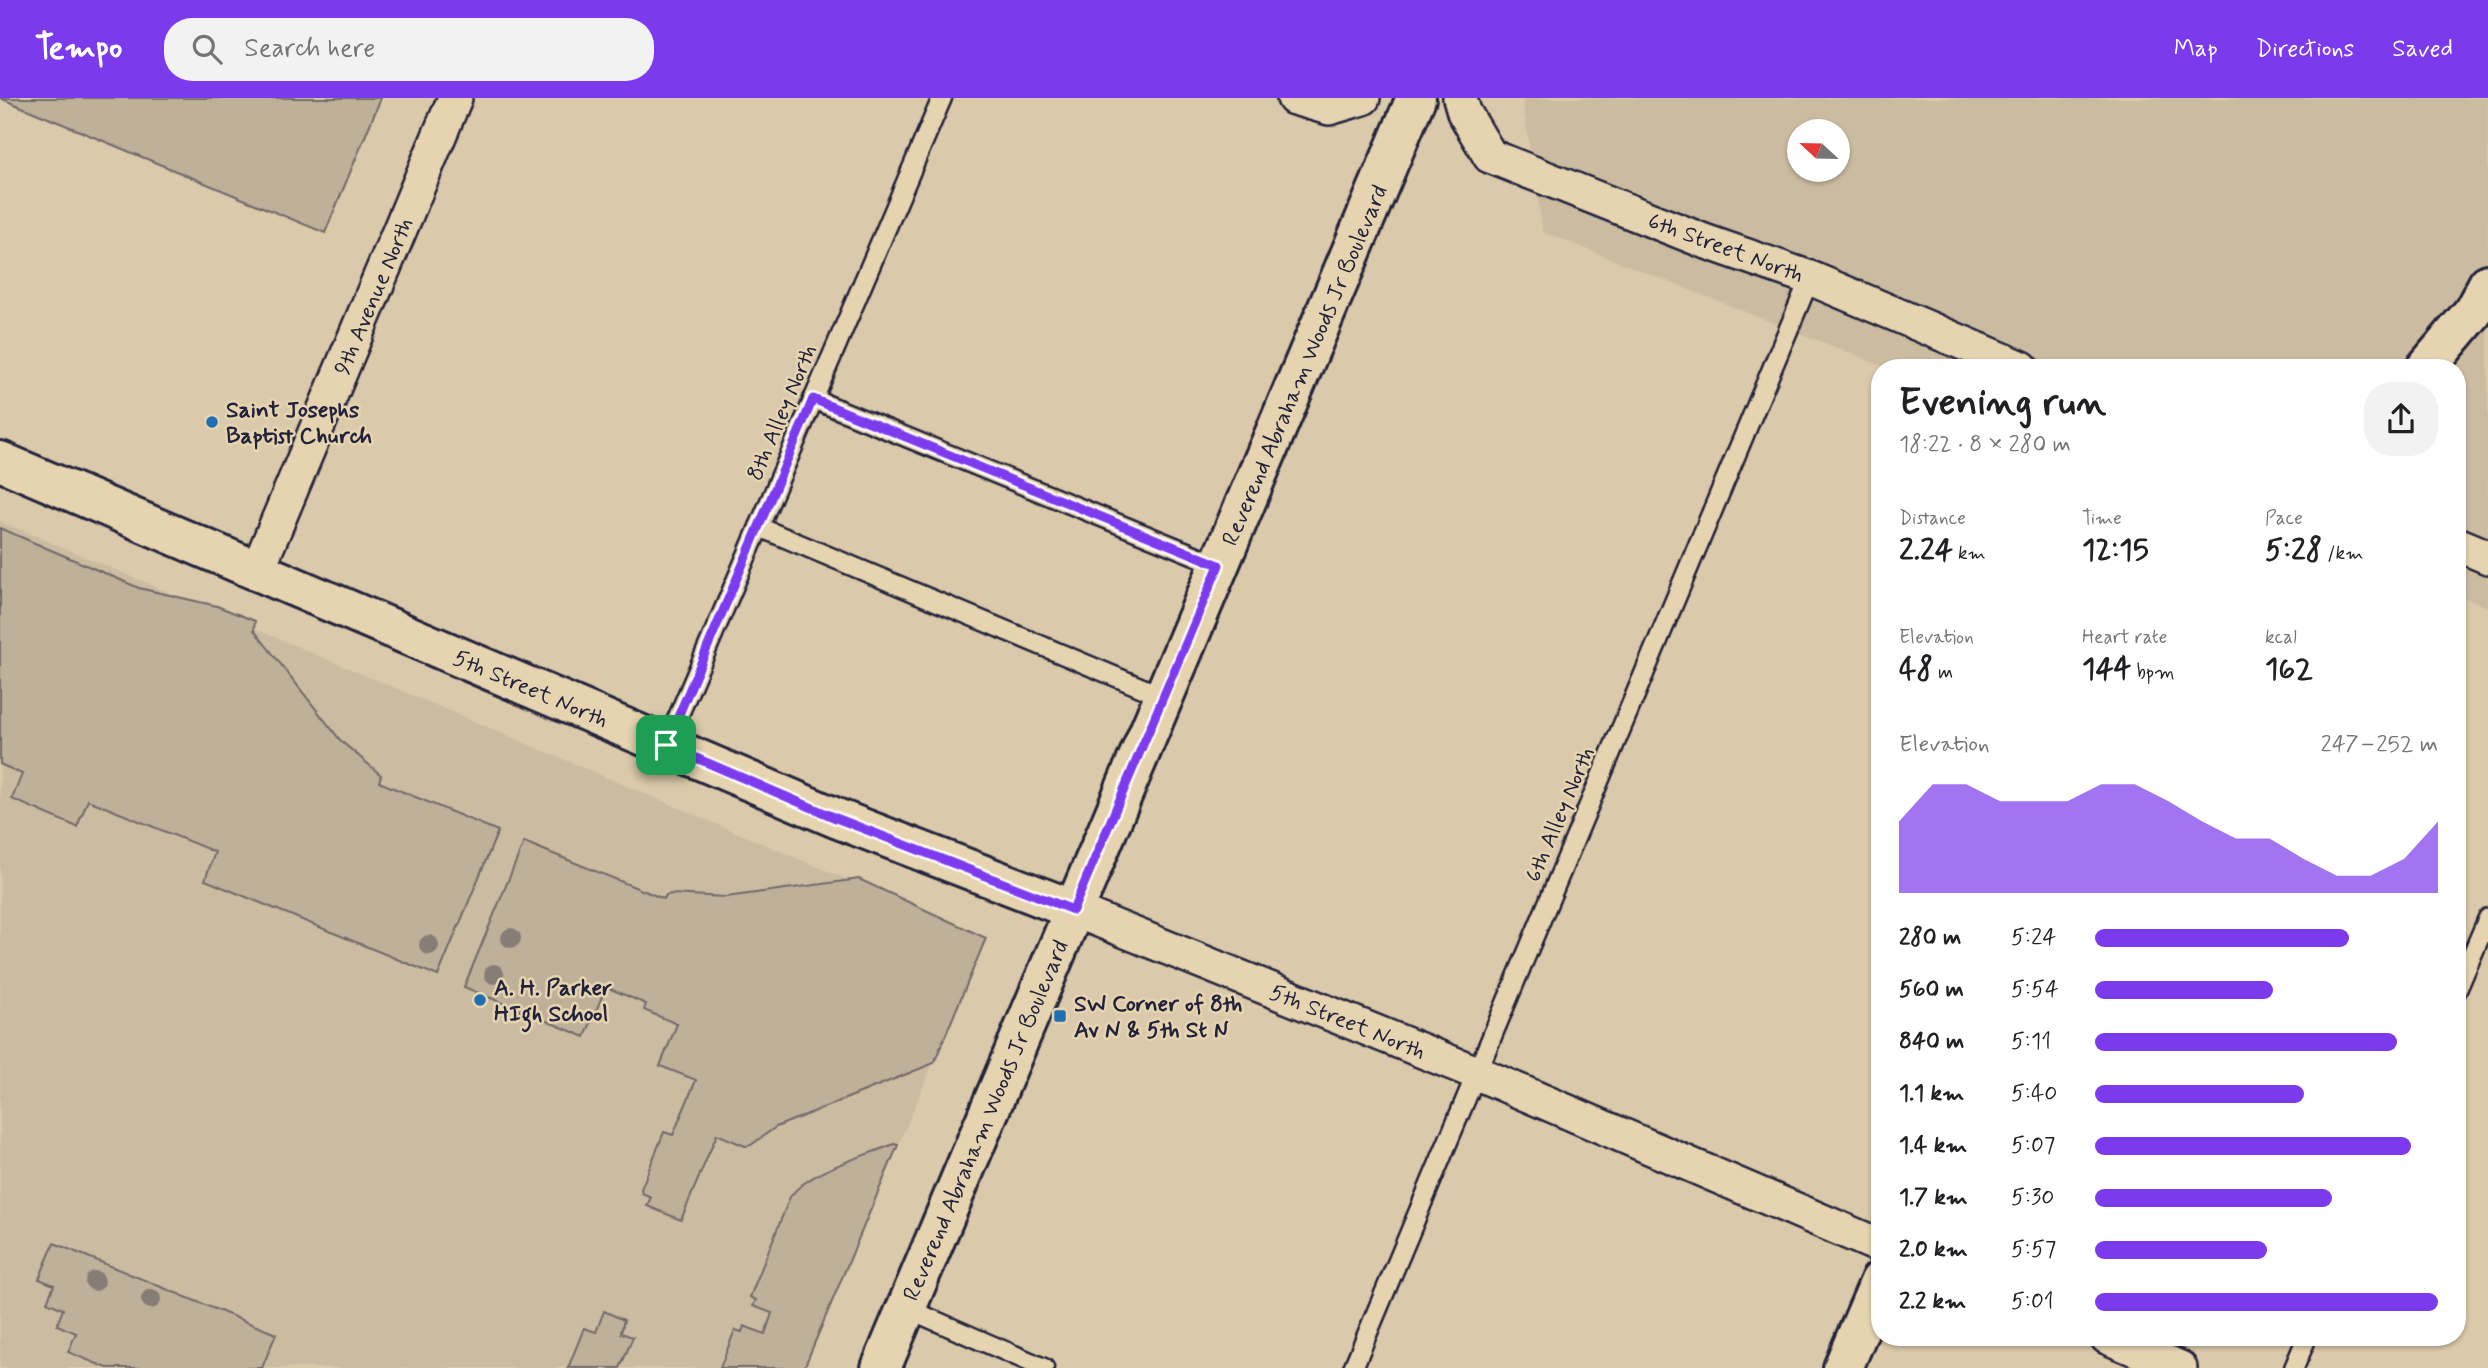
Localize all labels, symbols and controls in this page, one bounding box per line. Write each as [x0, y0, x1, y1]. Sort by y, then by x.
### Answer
search box [164, 18, 654, 81]
text: Tempo [35, 27, 122, 71]
icon: search [188, 30, 226, 68]
text: Search here [244, 32, 375, 66]
text: Map [2174, 34, 2218, 65]
text: Directions [2256, 34, 2354, 65]
text: Saved [2392, 34, 2453, 65]
north arrow [1787, 119, 1850, 182]
map controls [1787, 119, 1850, 182]
street label: Reverend Abraham Woods Jr Boulevard [1216, 181, 1396, 551]
street label: 6th Street North [1643, 207, 1807, 291]
street label: 9th Avenue North [328, 214, 421, 380]
street label: 8th Alley North [741, 340, 825, 485]
text: Evening run [1899, 379, 2106, 428]
button: share [2364, 382, 2438, 456]
place label: Saint Josephs Baptist Church [226, 396, 372, 452]
marker: Saint Josephs Baptist Church [204, 414, 220, 430]
text: 18:22 · 8 × 280 m [1899, 430, 2071, 460]
text: Distance [1899, 506, 1966, 531]
text: Time [2082, 506, 2122, 531]
text: Pace [2265, 506, 2303, 531]
text: 2.24 [1899, 531, 1953, 570]
text: 12:15 [2082, 531, 2149, 570]
text: 5:28 [2265, 531, 2322, 570]
text: km [1953, 541, 1986, 566]
text: /km [2322, 541, 2363, 566]
text: Elevation [1899, 625, 1974, 650]
text: Heart rate [2082, 625, 2167, 650]
text: kcal [2265, 625, 2297, 650]
street label: 5th Street North [448, 644, 612, 736]
text: 48 [1899, 650, 1933, 689]
text: 144 [2082, 650, 2131, 689]
text: 162 [2265, 650, 2313, 689]
text: m [1933, 660, 1953, 685]
text: bpm [2131, 660, 2175, 685]
pin [636, 715, 696, 775]
icon: arrive [647, 726, 685, 764]
text: Elevation [1899, 730, 1990, 760]
text: 247–252 m [2320, 730, 2438, 760]
street label: 6th Alley North [1519, 743, 1603, 887]
text: 280 m [1899, 923, 1961, 953]
text: 5:24 [2011, 923, 2056, 953]
street label: Reverend Abraham Woods Jr Boulevard [897, 936, 1077, 1306]
place label: A. H. Parker HIgh School [494, 974, 612, 1033]
text: 560 m [1899, 975, 1964, 1005]
text: 5:54 [2011, 975, 2059, 1005]
street label: 5th Street North [1265, 978, 1430, 1068]
place label: SW Corner of 8th Av N & 5th St N [1074, 990, 1242, 1046]
marker: A. H. Parker HIgh School [472, 992, 488, 1008]
marker: SW Corner of 8th Av N & 5th St N [1052, 1008, 1068, 1024]
text: 840 m [1899, 1027, 1964, 1057]
text: 5:11 [2011, 1027, 2051, 1057]
text: 1.1 km [1899, 1079, 1964, 1109]
text: 5:40 [2011, 1079, 2057, 1109]
text: 1.4 km [1899, 1131, 1967, 1161]
text: 5:07 [2011, 1131, 2055, 1161]
text: 1.7 km [1899, 1183, 1968, 1213]
text: 5:30 [2011, 1183, 2055, 1213]
text: 2.0 km [1899, 1235, 1968, 1265]
text: 5:57 [2011, 1235, 2056, 1265]
text: 2.2 km [1899, 1287, 1966, 1317]
text: 5:01 [2011, 1287, 2054, 1317]

